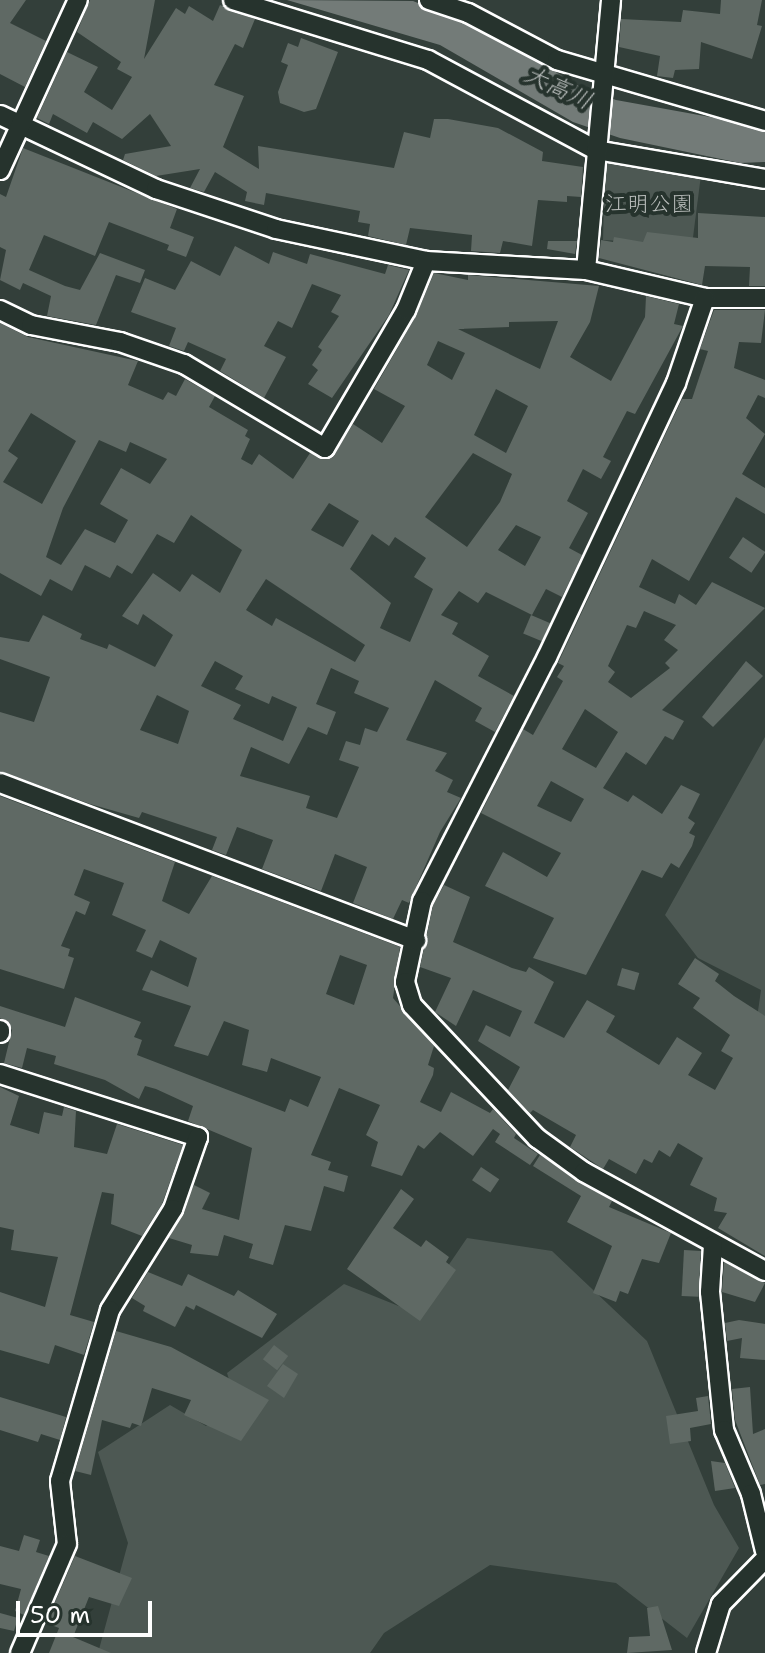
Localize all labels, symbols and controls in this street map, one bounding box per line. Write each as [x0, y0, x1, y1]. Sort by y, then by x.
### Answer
water label: 大高川 [519, 60, 597, 116]
park label: 江明公園 [605, 191, 693, 217]
scale bar [20, 1585, 156, 1635]
text: 50 m [30, 1599, 90, 1631]

